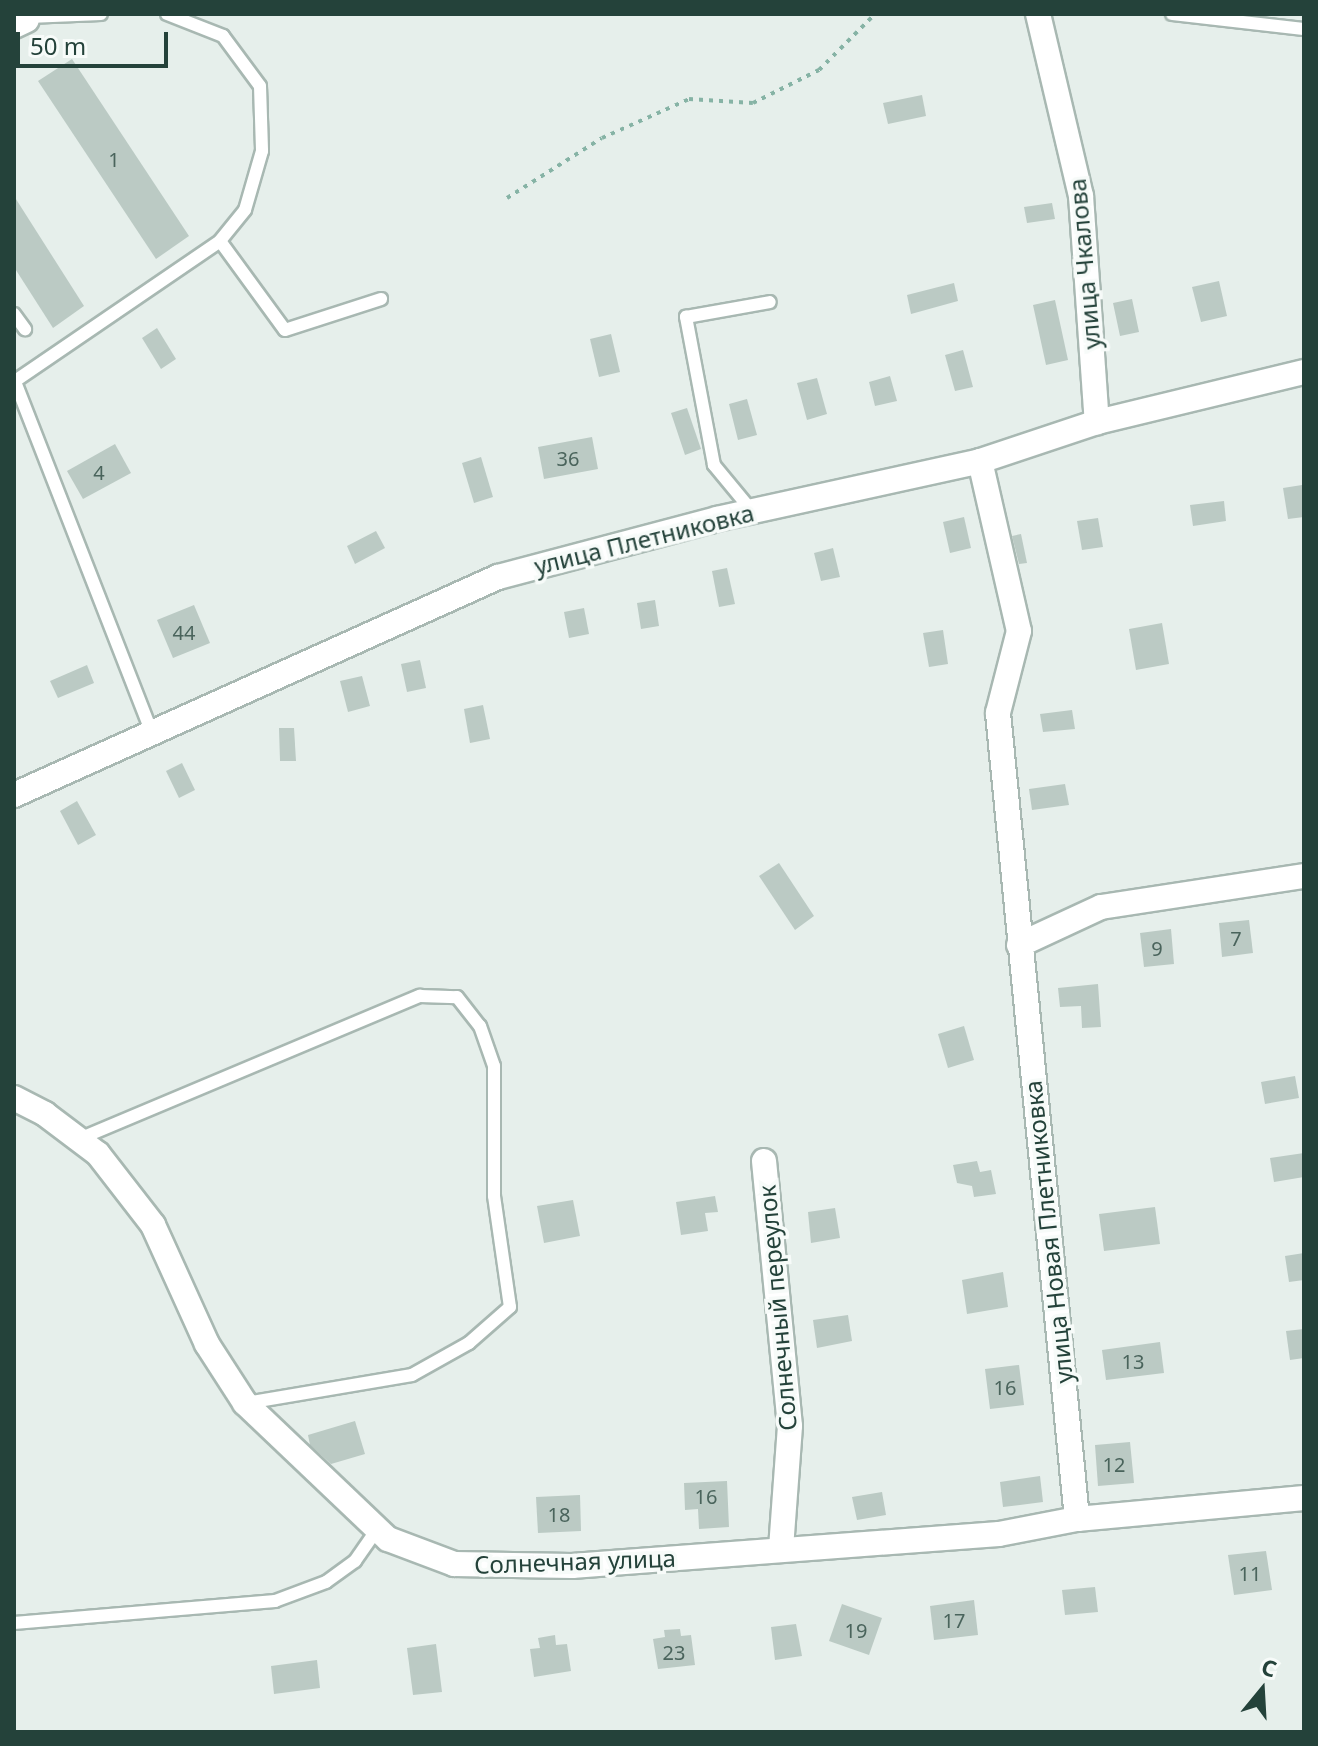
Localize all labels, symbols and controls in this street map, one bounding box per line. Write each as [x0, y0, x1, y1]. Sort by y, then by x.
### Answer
scale bar [20, 16, 172, 66]
text: 50 m [30, 29, 86, 62]
house number: 1 [108, 147, 120, 171]
street label: улица Чкалова [1062, 177, 1106, 351]
house number: 36 [557, 446, 579, 470]
house number: 4 [93, 460, 105, 484]
street label: улица Плетниковка [531, 498, 757, 580]
house number: 44 [173, 620, 195, 644]
house number: 7 [1230, 926, 1242, 950]
house number: 9 [1151, 936, 1163, 960]
street label: улица Новая Плетниковка [1018, 1079, 1078, 1385]
street label: Солнечный переулок [752, 1184, 802, 1432]
house number: 13 [1122, 1349, 1144, 1373]
house number: 16 [994, 1375, 1016, 1399]
house number: 12 [1103, 1452, 1125, 1476]
house number: 16 [695, 1484, 717, 1508]
house number: 18 [548, 1502, 570, 1526]
street label: Солнечная улица [474, 1543, 676, 1579]
house number: 11 [1239, 1561, 1261, 1585]
house number: 17 [943, 1608, 965, 1632]
house number: 19 [845, 1618, 867, 1642]
house number: 23 [663, 1640, 685, 1664]
north arrow [1222, 1650, 1302, 1730]
text: С [1258, 1651, 1281, 1684]

